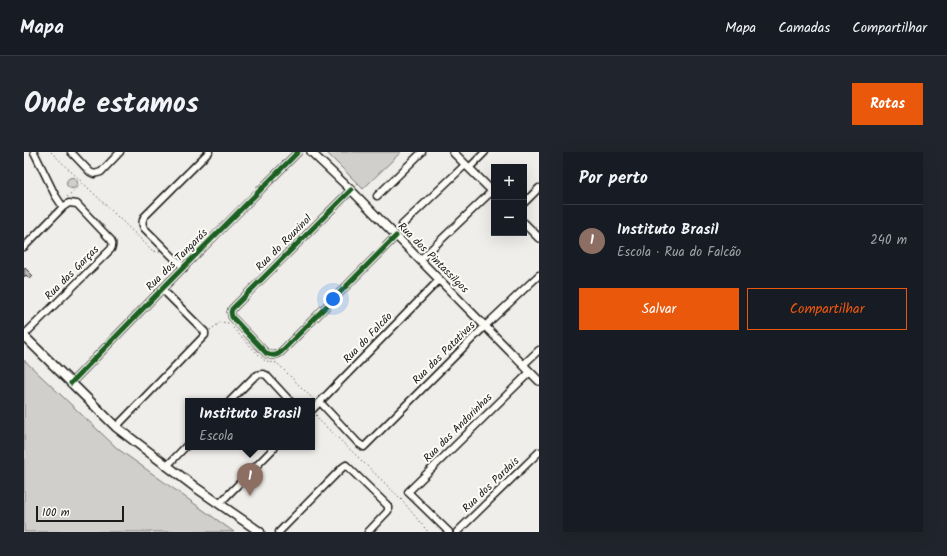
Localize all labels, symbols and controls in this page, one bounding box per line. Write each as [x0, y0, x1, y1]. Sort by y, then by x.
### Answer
text: Mapa [20, 13, 64, 43]
text: Mapa [725, 17, 756, 39]
text: Camadas [778, 17, 830, 39]
text: Compartilhar [852, 17, 927, 39]
text: Onde estamos [24, 82, 199, 127]
button: Rotas [852, 83, 923, 125]
map controls [491, 164, 527, 236]
button: + [491, 164, 527, 200]
text: Por perto [579, 165, 648, 192]
button: − [491, 200, 527, 236]
street label: Rua do Rouxinol [252, 210, 317, 275]
street label: Rua dos Pintassilgos [393, 218, 473, 298]
text: Instituto Brasil [617, 218, 718, 242]
street label: Rua dos Tangarás [142, 225, 212, 295]
text: 1 [590, 230, 594, 251]
text: 240 m [870, 230, 907, 251]
street label: Rua das Garças [40, 241, 104, 305]
text: Escola · Rua do Falcão [617, 242, 741, 263]
button: Salvar [579, 288, 739, 330]
button: Compartilhar [747, 288, 907, 330]
your location [323, 289, 343, 309]
street label: Rua do Falcão [339, 308, 397, 368]
street label: Rua das Patativas [408, 317, 480, 389]
street label: Rua das Andorinhas [419, 389, 497, 467]
popup [185, 398, 315, 450]
text: Instituto Brasil [199, 402, 301, 426]
text: Escola [199, 426, 233, 447]
street label: Rua dos Pardais [458, 453, 524, 517]
pin: 1 [237, 463, 263, 496]
scale bar [36, 504, 124, 523]
text: 100 m [42, 504, 70, 522]

